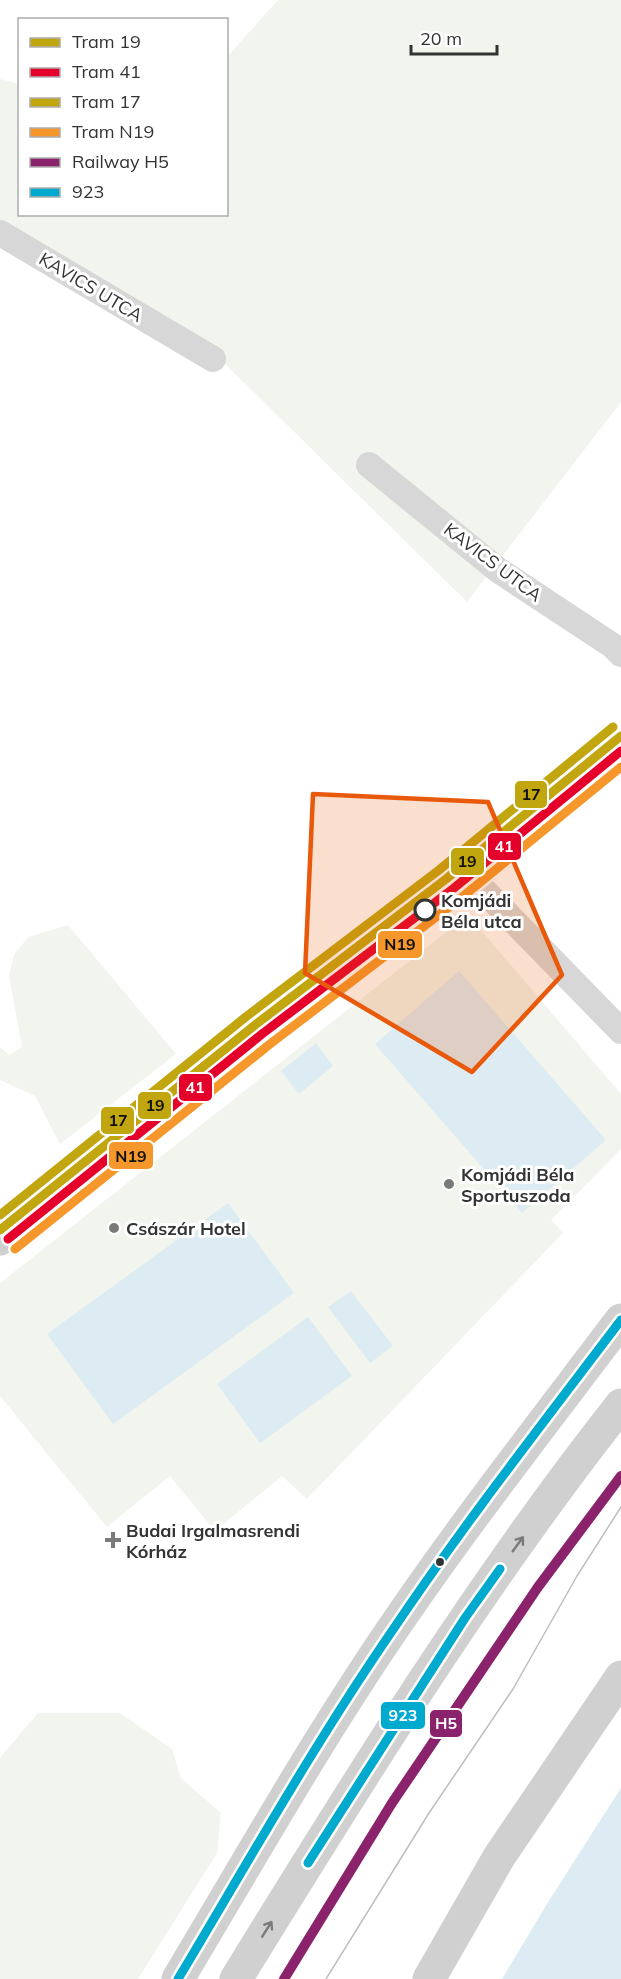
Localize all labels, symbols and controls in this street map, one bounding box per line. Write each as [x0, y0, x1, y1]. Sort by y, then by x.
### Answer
legend [18, 18, 228, 216]
scale bar [411, 18, 496, 56]
text: 20 m [420, 27, 462, 50]
text: Tram 19 [72, 30, 141, 53]
text: Tram 41 [72, 60, 141, 83]
text: Tram 17 [72, 90, 141, 113]
text: Tram N19 [72, 120, 154, 143]
text: Railway H5 [72, 150, 169, 173]
text: 923 [72, 180, 104, 203]
street label: KAVICS UTCA [35, 247, 147, 327]
street label: KAVICS UTCA [439, 518, 547, 606]
line badge: 17 [514, 780, 548, 809]
text: 17 [521, 784, 541, 804]
line badge: 41 [487, 832, 522, 861]
text: 41 [494, 836, 514, 856]
line badge: 19 [450, 847, 485, 876]
text: 19 [457, 851, 477, 871]
place label: Komjádi Béla utca [441, 889, 522, 933]
marker: Komjádi Béla utca [414, 899, 436, 921]
line badge: N19 [377, 930, 423, 959]
text: N19 [384, 934, 416, 954]
line badge: 41 [178, 1073, 213, 1102]
text: 41 [185, 1077, 205, 1097]
line badge: 19 [137, 1091, 172, 1120]
text: 19 [145, 1095, 165, 1115]
line badge: 17 [100, 1106, 135, 1135]
text: 17 [108, 1110, 128, 1130]
line badge: N19 [108, 1141, 154, 1170]
text: N19 [115, 1146, 147, 1166]
place label: Komjádi Béla Sportuszoda [461, 1163, 574, 1207]
marker: Komjádi Béla Sportuszoda [442, 1177, 456, 1191]
place label: Császár Hotel [126, 1217, 246, 1240]
marker: Császár Hotel [107, 1221, 121, 1235]
place label: Budai Irgalmasrendi Kórház [126, 1519, 300, 1563]
marker: Budai Irgalmasrendi Kórház [104, 1531, 122, 1549]
one-way arrow [512, 1536, 524, 1552]
unlabelled marker [434, 1556, 446, 1568]
line badge: 923 [380, 1701, 426, 1730]
text: 923 [389, 1705, 417, 1725]
line badge: H5 [429, 1709, 463, 1738]
text: H5 [435, 1713, 457, 1733]
one-way arrow [262, 1921, 274, 1938]

